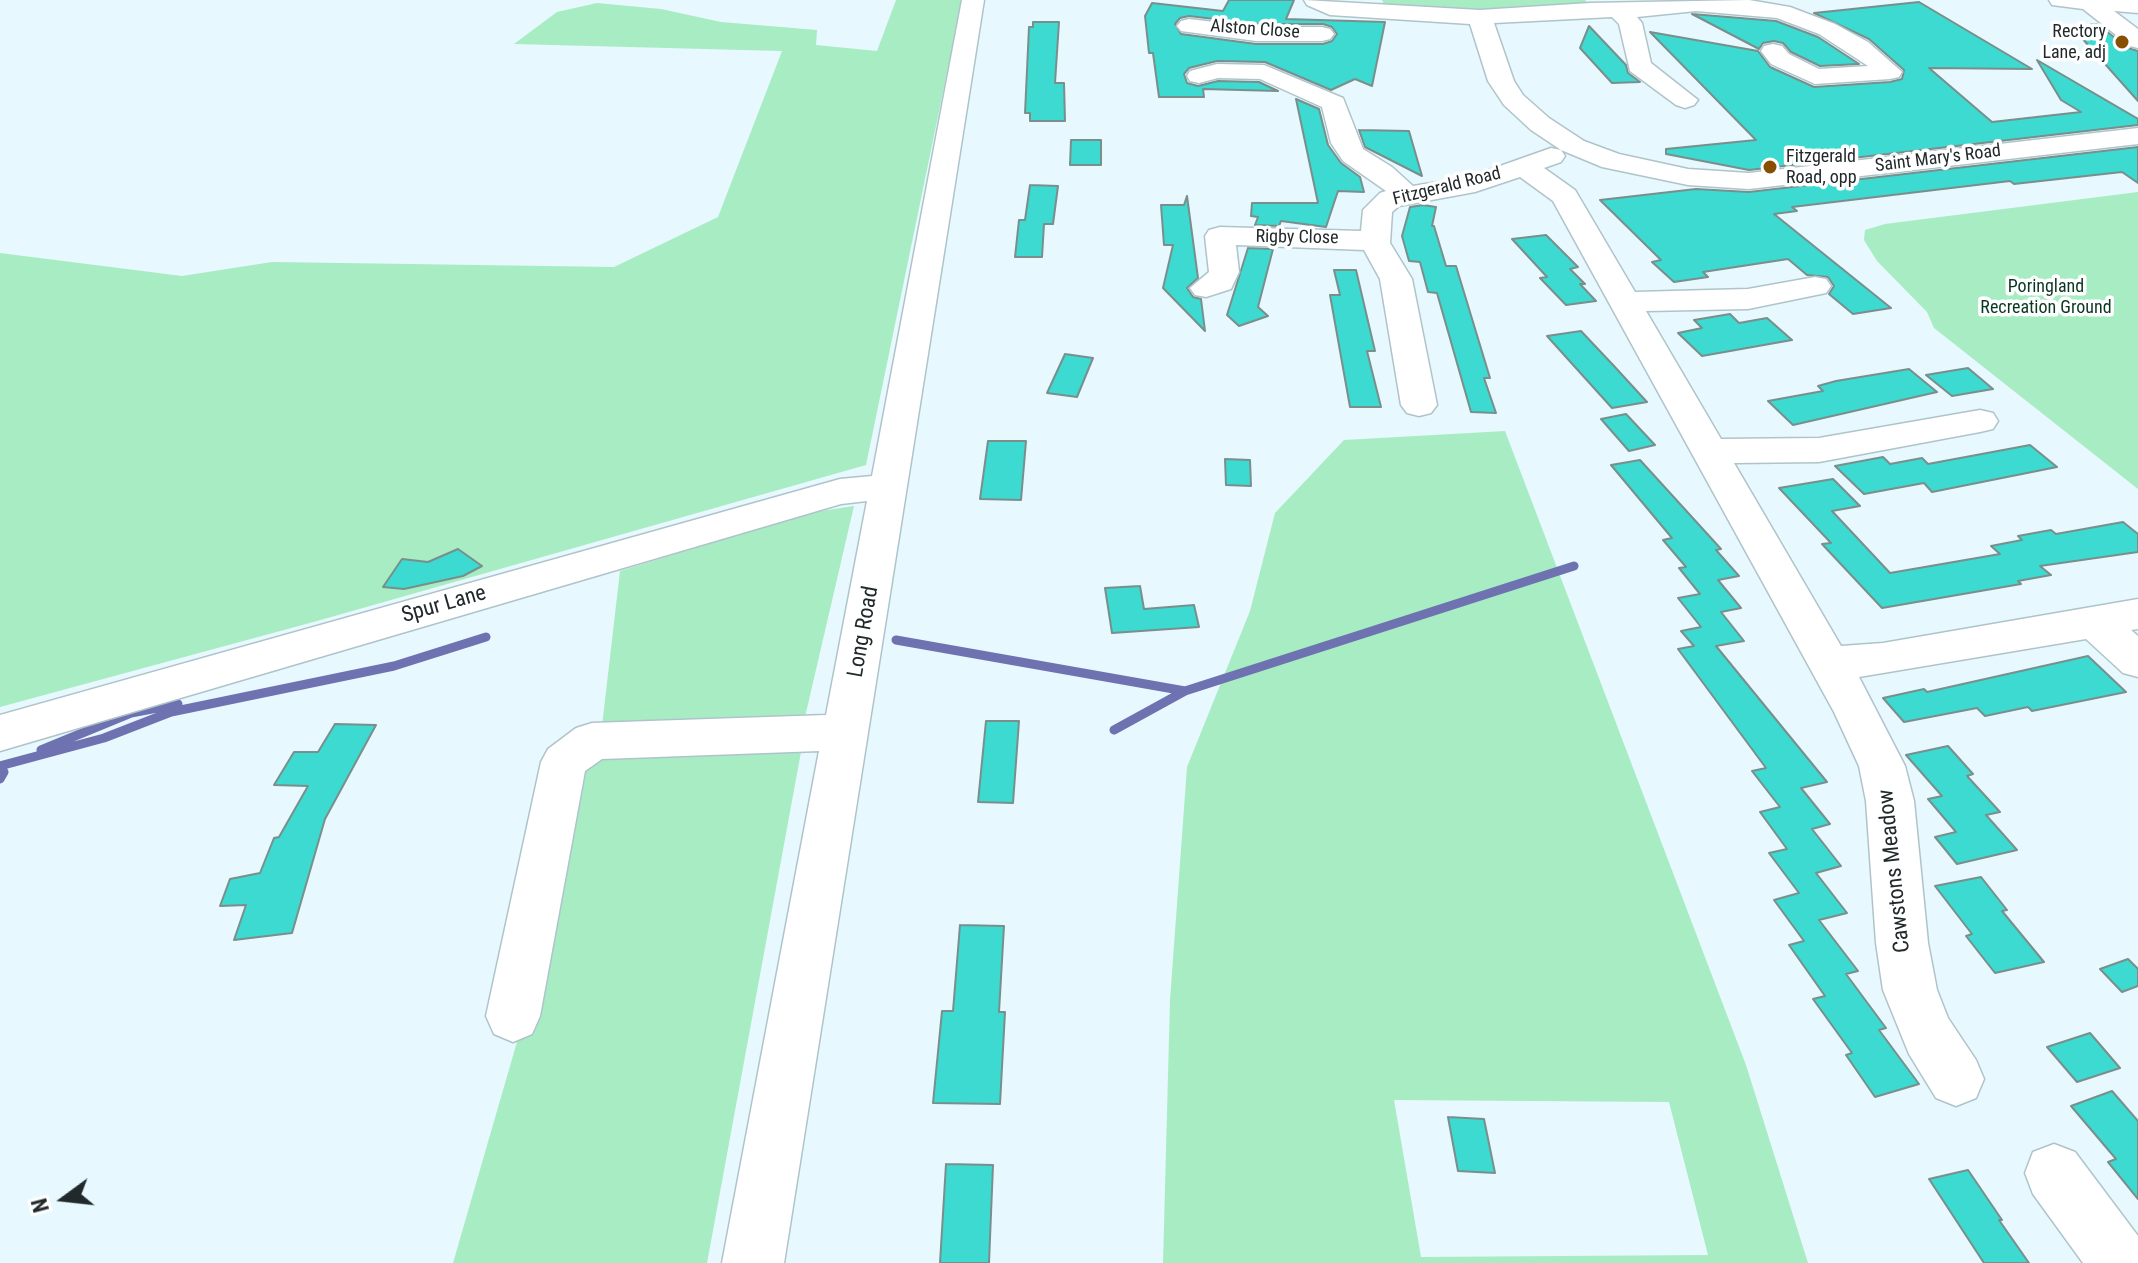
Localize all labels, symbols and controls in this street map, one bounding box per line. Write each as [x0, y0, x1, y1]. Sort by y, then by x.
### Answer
street label: Alston Close [1209, 16, 1301, 44]
place label: Rectory Lane, adj [2042, 21, 2106, 64]
marker: Rectory Lane, adj [2113, 33, 2131, 51]
street label: Saint Mary's Road [1874, 141, 2002, 177]
place label: Fitzgerald Road, opp [1786, 146, 1857, 188]
marker: Fitzgerald Road, opp [1761, 158, 1779, 176]
street label: Fitzgerald Road [1391, 163, 1503, 211]
street label: Rigby Close [1255, 226, 1339, 250]
park label: Poringland Recreation Ground [1980, 276, 2112, 318]
street label: Spur Lane [399, 580, 489, 630]
street label: Long Road [843, 584, 885, 680]
street label: Cawstons Meadow [1873, 788, 1917, 954]
north arrow [24, 1159, 104, 1239]
text: N [27, 1196, 54, 1215]

